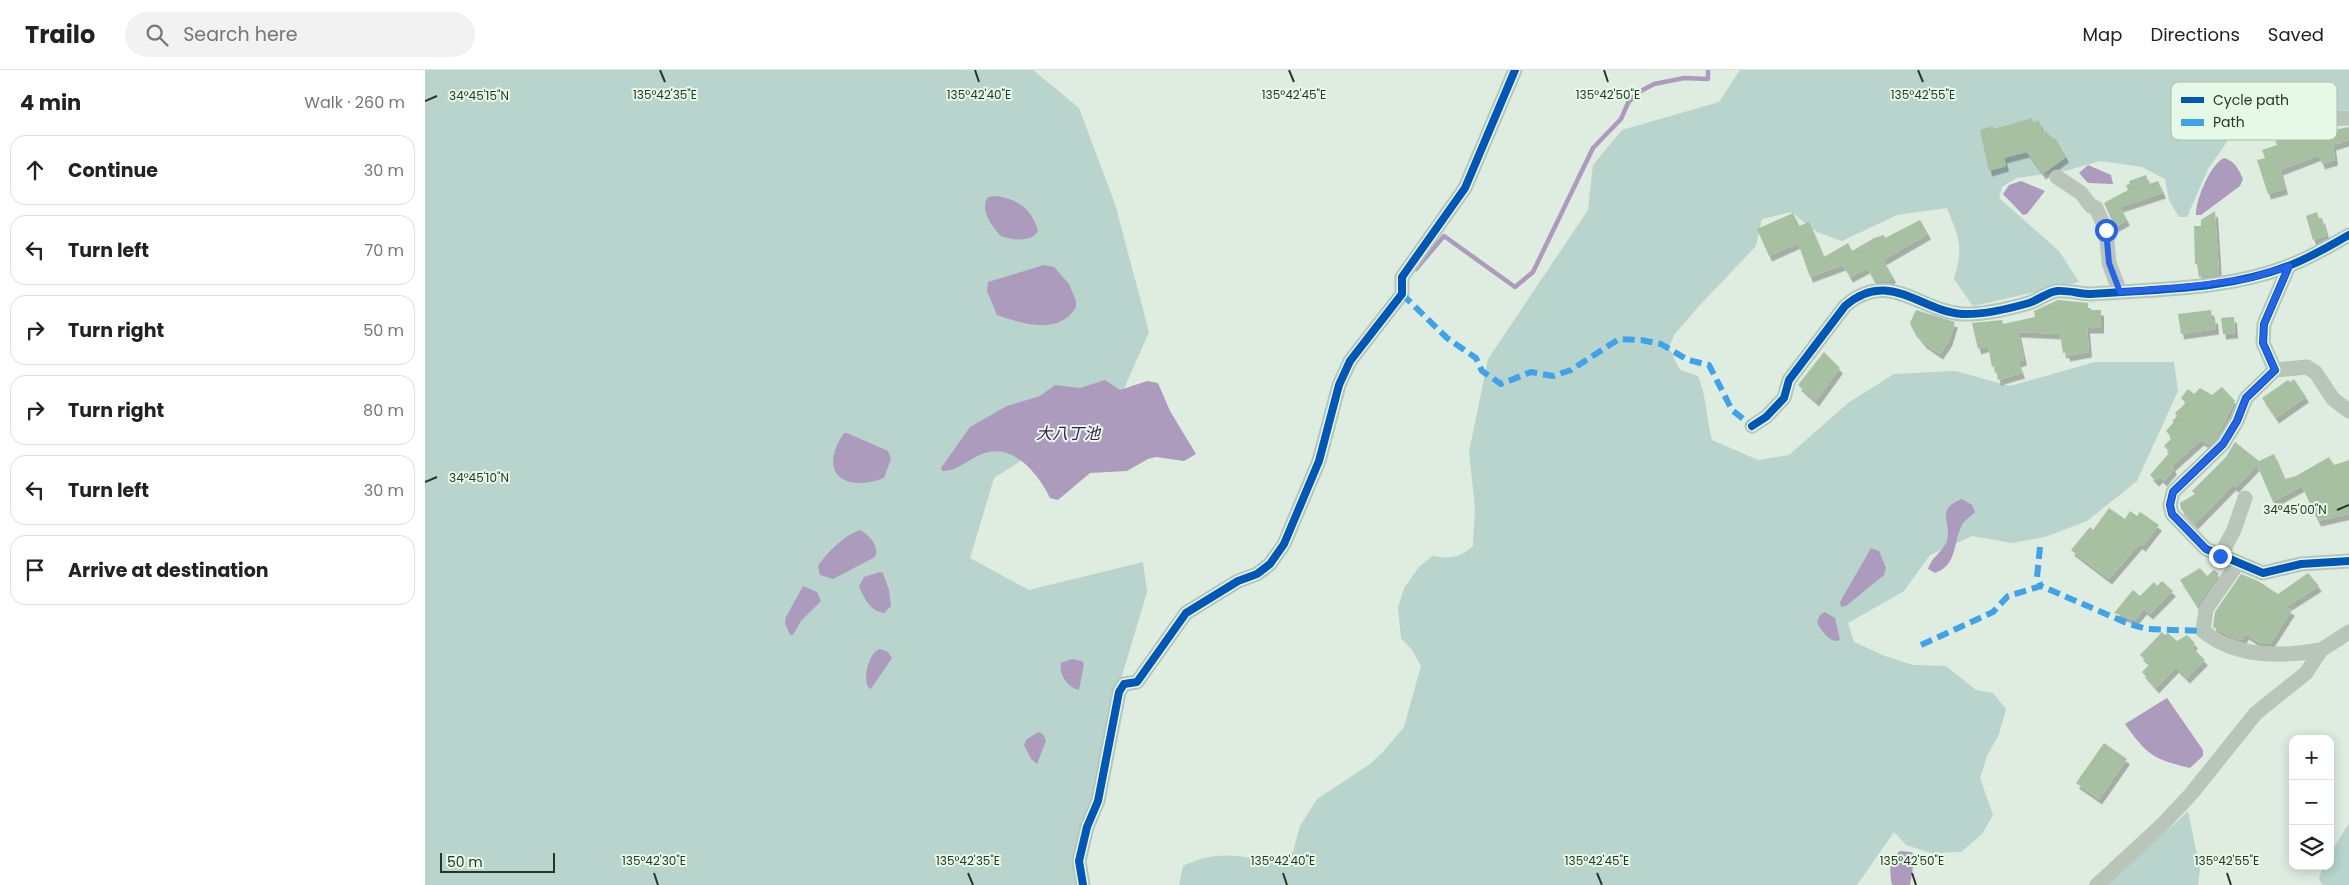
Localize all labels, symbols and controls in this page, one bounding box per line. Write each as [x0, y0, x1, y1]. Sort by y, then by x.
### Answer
search box [125, 12, 475, 57]
text: Trailo [25, 18, 95, 51]
icon: search [143, 21, 171, 49]
text: Search here [183, 21, 298, 48]
text: Map [2083, 22, 2122, 47]
text: Directions [2150, 22, 2240, 47]
text: Saved [2268, 22, 2324, 47]
legend [2171, 82, 2337, 140]
text: 135°42'35"E [633, 86, 697, 103]
text: 135°42'40"E [947, 86, 1011, 103]
text: 135°42'45"E [1262, 86, 1326, 103]
text: 135°42'50"E [1576, 86, 1640, 103]
text: 135°42'55"E [1891, 86, 1955, 103]
text: 34°45'15"N [449, 87, 509, 104]
text: 4 min [20, 88, 81, 117]
text: Cycle path [2213, 90, 2289, 110]
text: Walk · 260 m [304, 91, 405, 114]
text: Path [2213, 112, 2245, 132]
icon: ahead [21, 156, 49, 184]
text: Continue [68, 157, 158, 184]
text: 30 m [364, 159, 404, 182]
route start [2095, 219, 2118, 242]
icon: left [21, 236, 49, 264]
text: Turn left [68, 237, 149, 264]
text: 70 m [364, 239, 404, 262]
icon: right [21, 316, 49, 344]
text: Turn right [68, 317, 164, 344]
text: 50 m [363, 319, 404, 342]
icon: right [21, 396, 49, 424]
text: Turn right [68, 397, 164, 424]
text: 80 m [363, 399, 404, 422]
water label: 大八丁池 [1036, 422, 1102, 445]
text: 34°45'10"N [449, 469, 509, 486]
icon: left [21, 476, 49, 504]
text: Turn left [68, 477, 149, 504]
text: 30 m [364, 479, 404, 502]
text: 34°45'00"N [2263, 501, 2327, 518]
route end [2209, 545, 2232, 568]
icon: arrive [21, 556, 49, 584]
text: Arrive at destination [68, 557, 269, 584]
map controls [2289, 735, 2334, 870]
button: + [2289, 735, 2334, 780]
button: − [2289, 780, 2334, 825]
button: layers [2289, 825, 2334, 870]
scale bar [440, 850, 555, 873]
text: 50 m [447, 852, 483, 872]
text: 135°42'30"E [622, 852, 686, 869]
text: 135°42'35"E [936, 852, 1000, 869]
text: 135°42'40"E [1251, 852, 1315, 869]
text: 135°42'45"E [1565, 852, 1629, 869]
text: 135°42'50"E [1880, 852, 1944, 869]
text: 135°42'55"E [2195, 852, 2259, 869]

